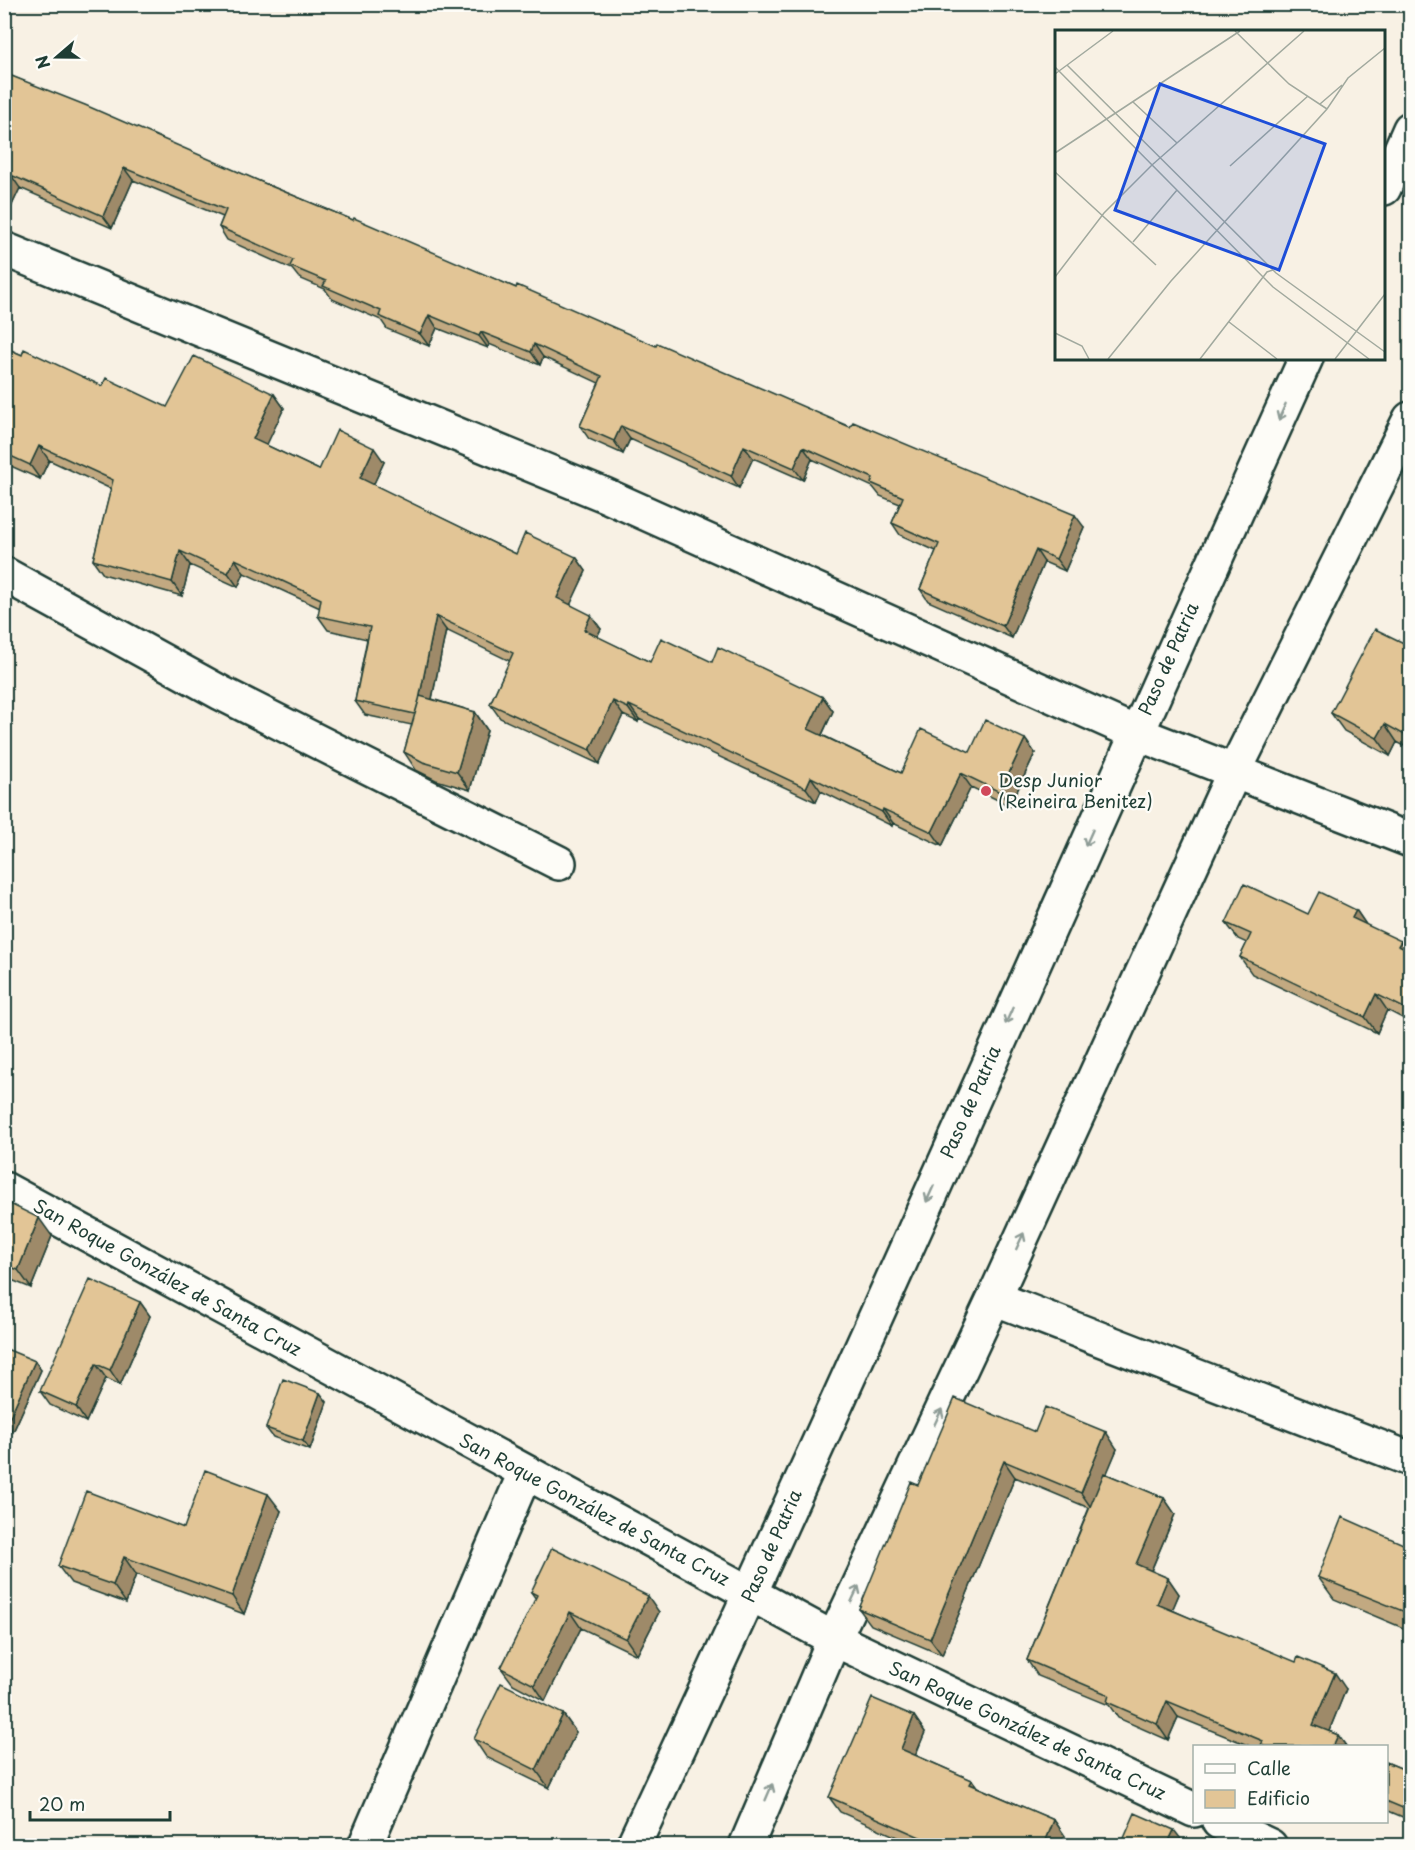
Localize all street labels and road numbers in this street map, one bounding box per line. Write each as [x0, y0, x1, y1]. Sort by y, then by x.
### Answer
street label: Paso de Patria [1131, 597, 1205, 719]
street label: Paso de Patria [933, 1040, 1007, 1162]
street label: San Roque González de Santa Cruz [29, 1191, 307, 1362]
street label: San Roque González de Santa Cruz [455, 1426, 735, 1592]
street label: Paso de Patria [734, 1484, 808, 1606]
street label: San Roque González de Santa Cruz [885, 1653, 1171, 1806]

